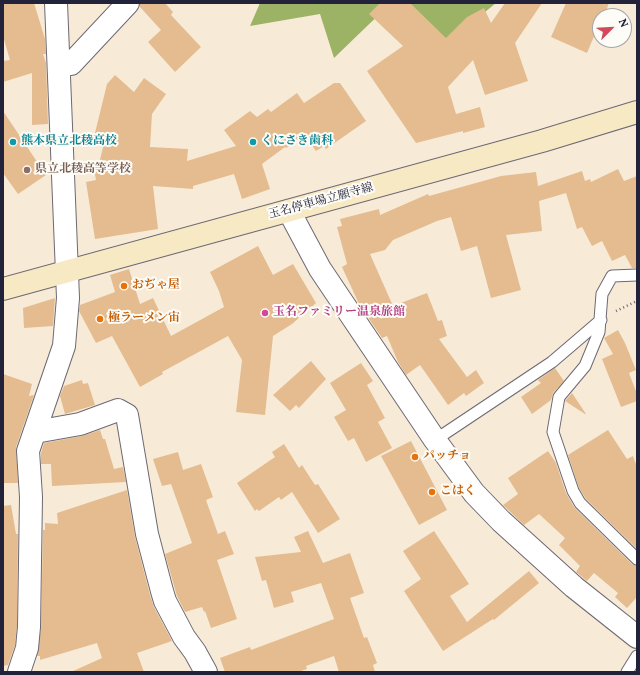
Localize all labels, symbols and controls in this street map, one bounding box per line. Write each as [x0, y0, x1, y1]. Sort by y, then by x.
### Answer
north arrow [592, 8, 632, 48]
text: N [614, 17, 631, 30]
place label: 熊本県立北稜高校 [21, 135, 117, 149]
place label: くにさき歯科 [261, 135, 333, 149]
marker: 熊本県立北稜高校 [8, 137, 18, 147]
marker: くにさき歯科 [248, 137, 258, 147]
place label: 県立北稜高等学校 [35, 163, 131, 177]
marker: 県立北稜高等学校 [22, 165, 32, 175]
street label: 玉名停車場立願寺線 [267, 181, 375, 223]
place label: おぢゃ屋 [132, 279, 180, 293]
marker: おぢゃ屋 [119, 281, 129, 291]
place label: 玉名ファミリー温泉旅館 [273, 306, 405, 320]
marker: 玉名ファミリー温泉旅館 [260, 308, 270, 318]
place label: 極ラーメン宙 [108, 312, 180, 326]
marker: 極ラーメン宙 [95, 314, 105, 324]
place label: パッチョ [423, 450, 471, 464]
marker: パッチョ [410, 452, 420, 462]
place label: こはく [440, 485, 476, 499]
marker: こはく [427, 487, 437, 497]

